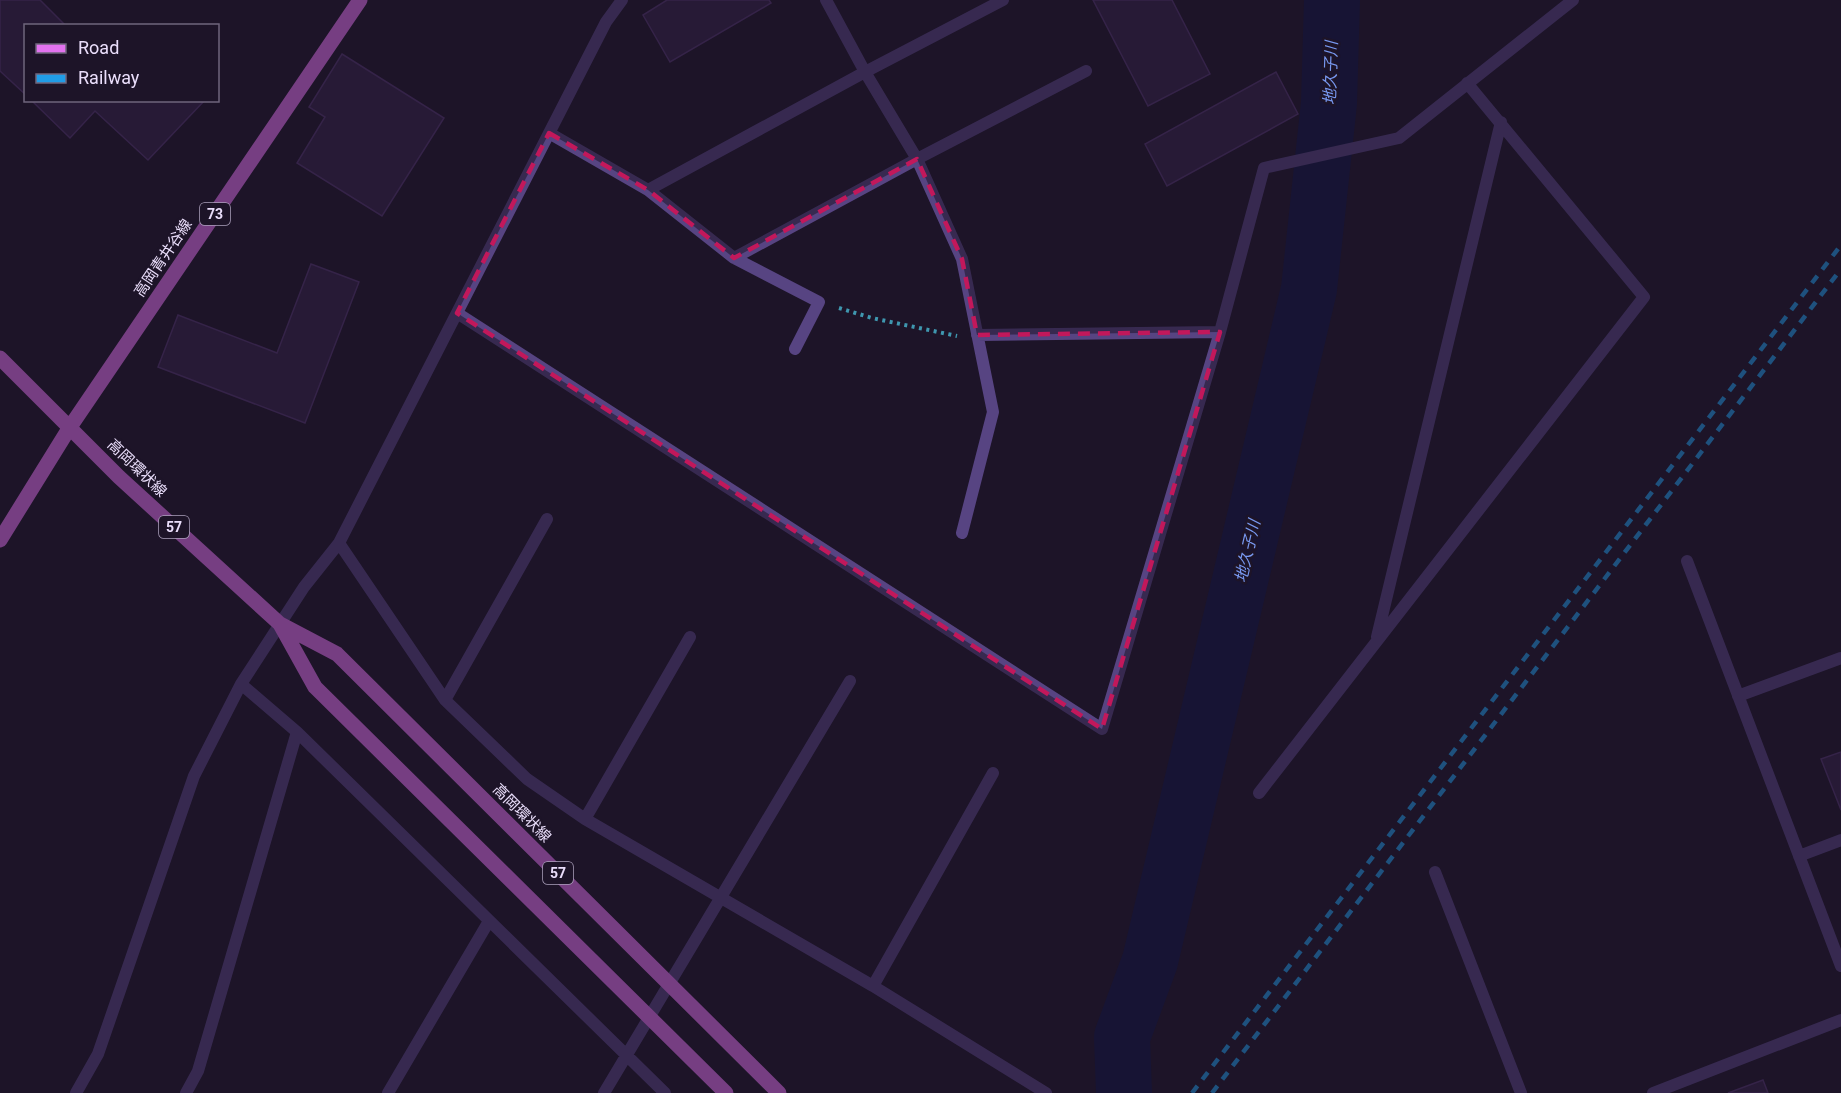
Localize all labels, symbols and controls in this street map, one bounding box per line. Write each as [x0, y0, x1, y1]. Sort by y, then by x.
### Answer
legend [24, 24, 219, 102]
text: Road [78, 37, 119, 58]
water label: 地久子川 [1320, 39, 1341, 105]
text: Railway [78, 67, 140, 88]
road number: 73 [200, 203, 230, 225]
street label: 高岡青井谷線 [130, 216, 196, 300]
street label: 高岡環状線 [104, 435, 170, 501]
road number: 57 [159, 516, 189, 538]
water label: 地久子川 [1231, 516, 1264, 584]
street label: 高岡環状線 [489, 780, 555, 846]
road number: 57 [543, 862, 573, 884]

